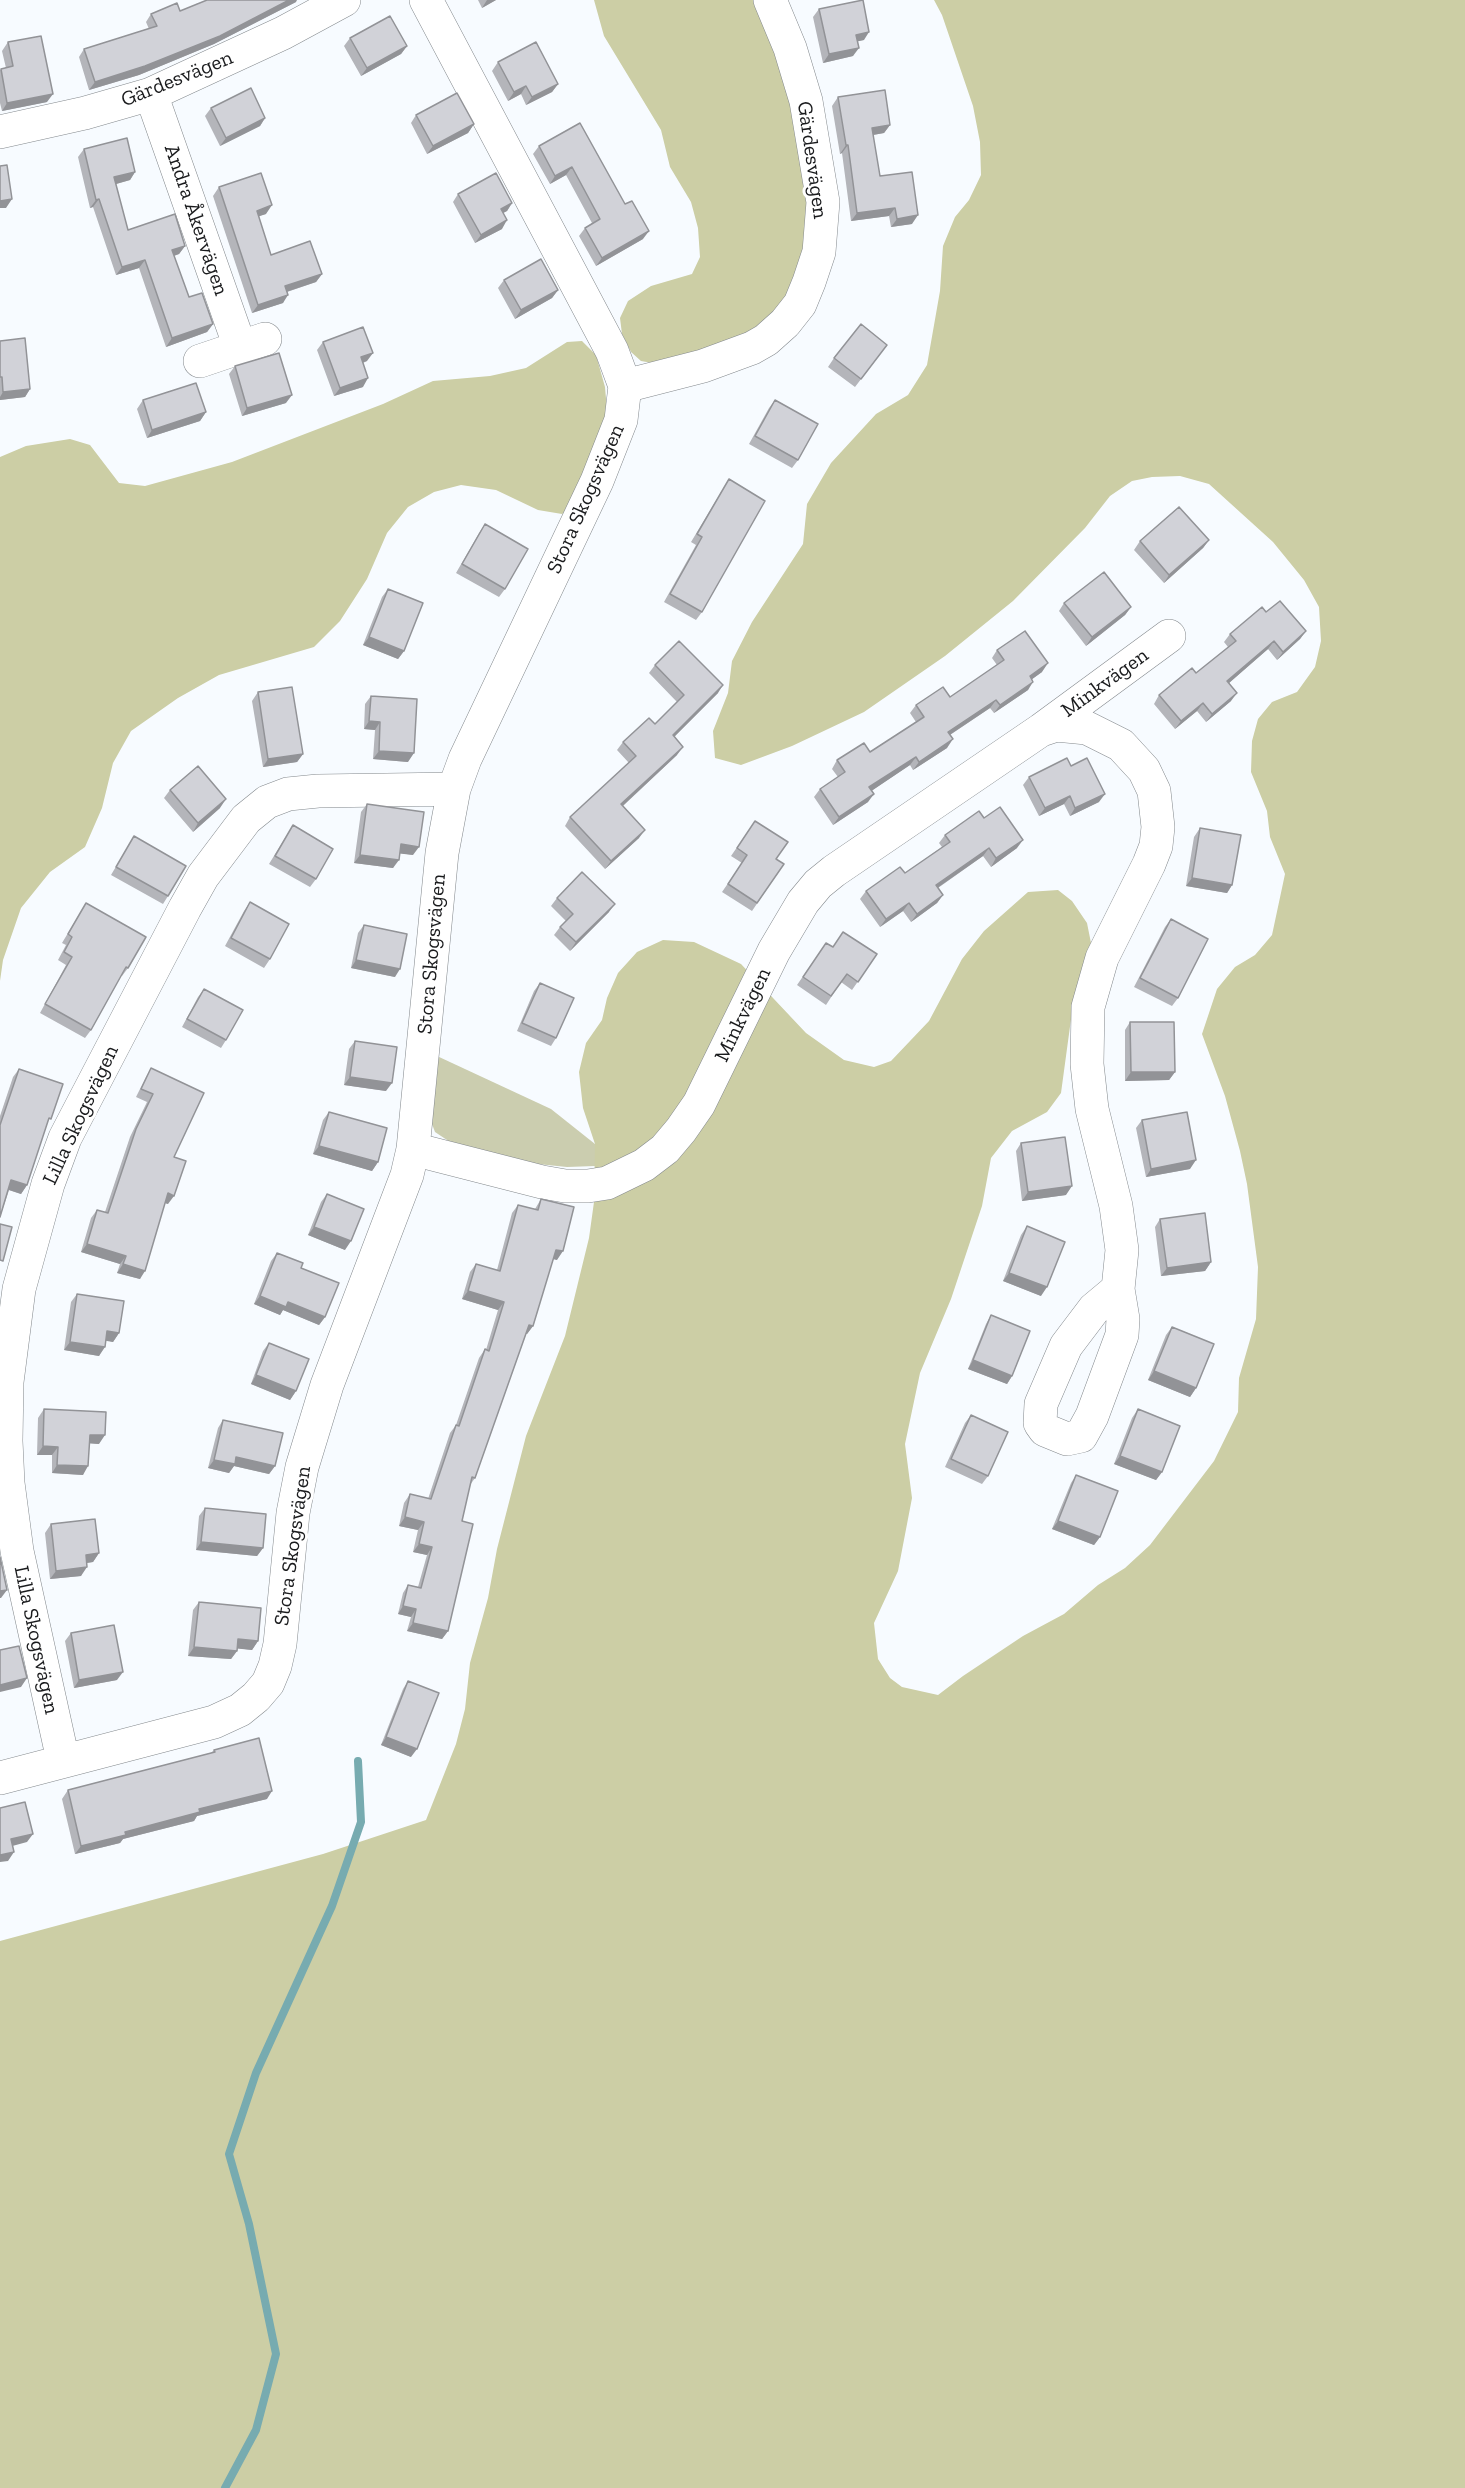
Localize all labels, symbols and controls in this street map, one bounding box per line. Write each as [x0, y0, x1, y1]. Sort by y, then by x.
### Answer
street label: Gärdesvägen [117, 45, 237, 113]
street label: Gärdesvägen [791, 100, 833, 220]
street label: Andra Åkervägen [158, 141, 234, 299]
street label: Stora Skogsvägen [542, 420, 630, 578]
street label: Minkvägen [1056, 643, 1154, 723]
street label: Stora Skogsvägen [412, 873, 452, 1035]
street label: Minkvägen [709, 964, 777, 1066]
street label: Lilla Skogsvägen [38, 1041, 124, 1189]
street label: Stora Skogsvägen [269, 1465, 317, 1627]
street label: Lilla Skogsvägen [8, 1564, 64, 1716]

